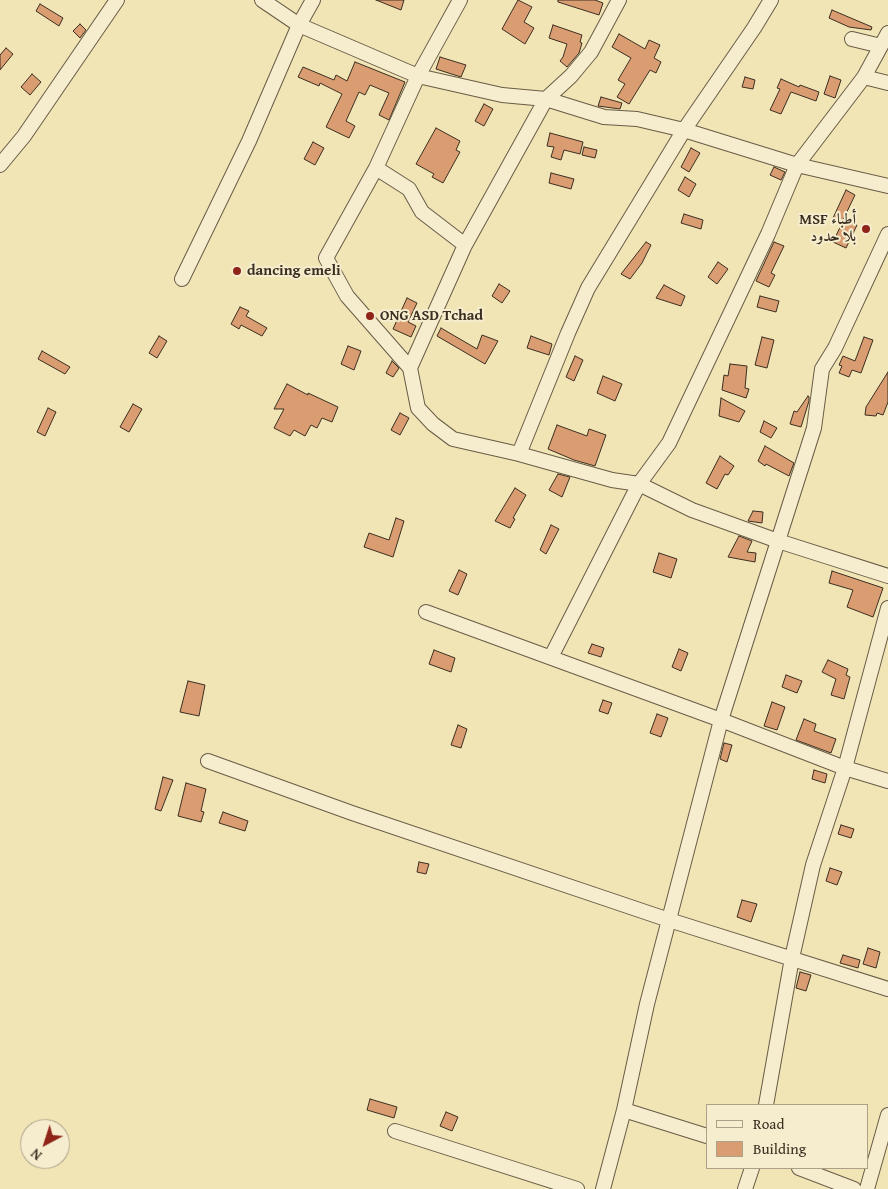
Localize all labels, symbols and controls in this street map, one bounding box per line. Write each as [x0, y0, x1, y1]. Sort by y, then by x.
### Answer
place label: MSF أطباء بلا حدود [799, 211, 856, 246]
marker: MSF أطباء بلا حدود [860, 223, 872, 235]
place label: dancing emeli [247, 262, 341, 280]
marker: dancing emeli [231, 265, 243, 277]
place label: ONG ASD Tchad [380, 307, 483, 325]
marker: ONG ASD Tchad [364, 310, 376, 322]
legend [706, 1104, 868, 1169]
text: Road [753, 1113, 784, 1134]
north arrow [20, 1119, 70, 1169]
text: Building [753, 1138, 806, 1159]
text: N [26, 1144, 46, 1165]

